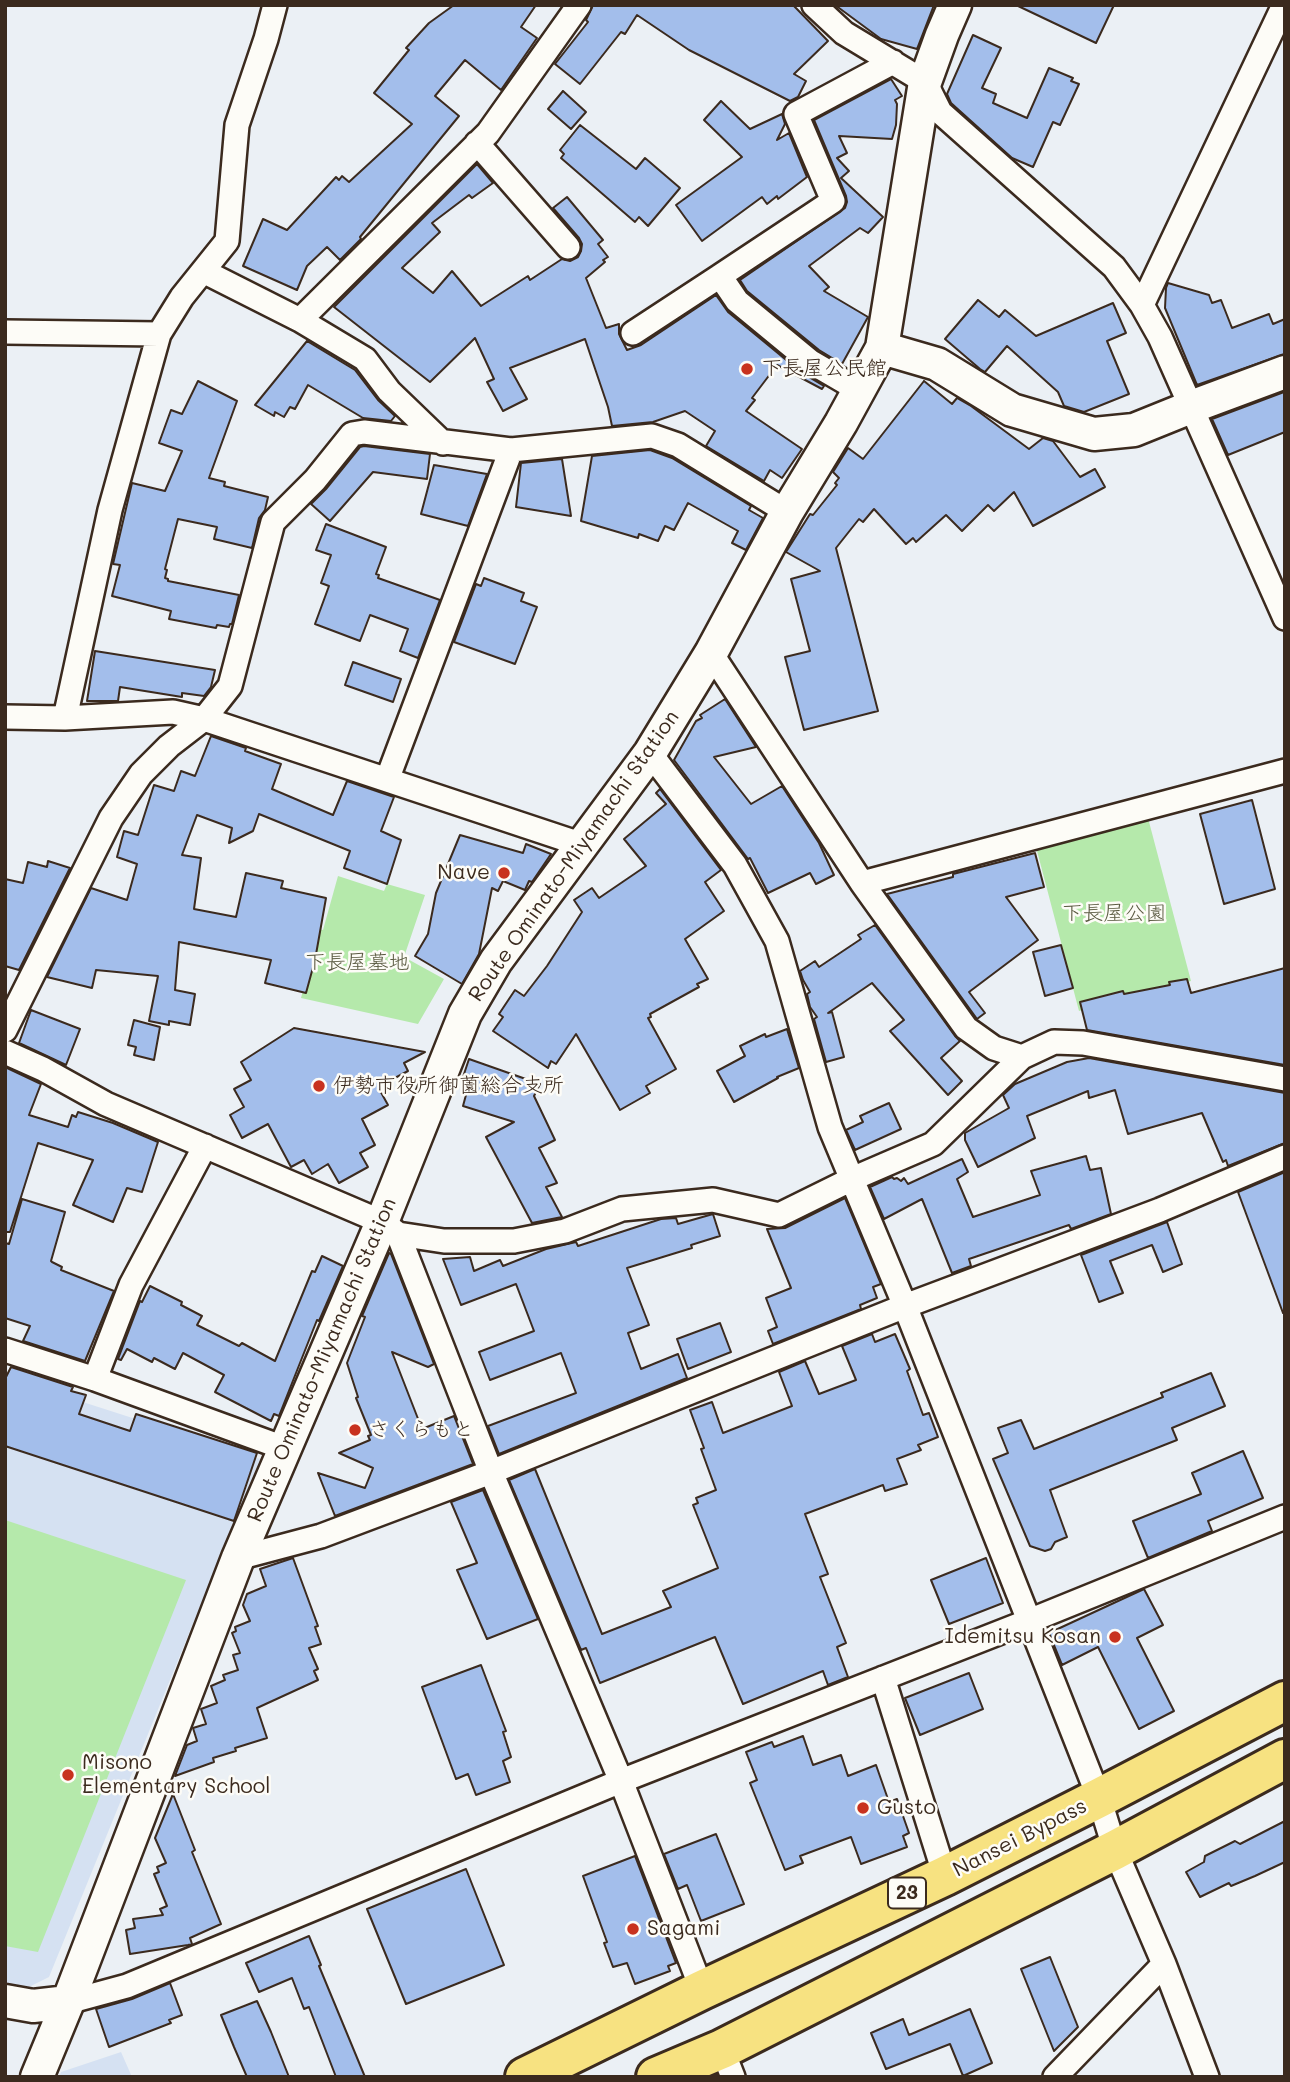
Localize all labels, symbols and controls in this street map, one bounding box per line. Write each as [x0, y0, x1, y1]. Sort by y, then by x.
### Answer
place label: 下長屋公民館 [761, 356, 887, 382]
marker: 下長屋公民館 [739, 361, 755, 377]
street label: Route Ominato-Miyamachi Station [463, 706, 685, 1006]
place label: Nave [437, 860, 490, 886]
marker: Nave [496, 865, 512, 881]
park label: 下長屋公園 [1062, 901, 1166, 927]
park label: 下長屋墓地 [305, 950, 409, 976]
place label: 伊勢市役所御薗総合支所 [333, 1073, 564, 1099]
marker: 伊勢市役所御薗総合支所 [311, 1078, 327, 1094]
street label: Route Ominato-Miyamachi Station [242, 1194, 402, 1526]
place label: さくらもと [369, 1417, 474, 1443]
marker: さくらもと [347, 1422, 363, 1438]
place label: Idemitsu Kosan [945, 1624, 1101, 1650]
marker: Idemitsu Kosan [1107, 1629, 1123, 1645]
place label: Misono Elementary School [82, 1750, 270, 1800]
marker: Misono Elementary School [60, 1767, 76, 1783]
street label: Nansei Bypass [949, 1793, 1091, 1883]
place label: Gusto [877, 1795, 936, 1821]
marker: Gusto [855, 1800, 871, 1816]
road number: 23 [888, 1878, 926, 1909]
place label: Sagami [647, 1916, 720, 1942]
marker: Sagami [625, 1921, 641, 1937]

